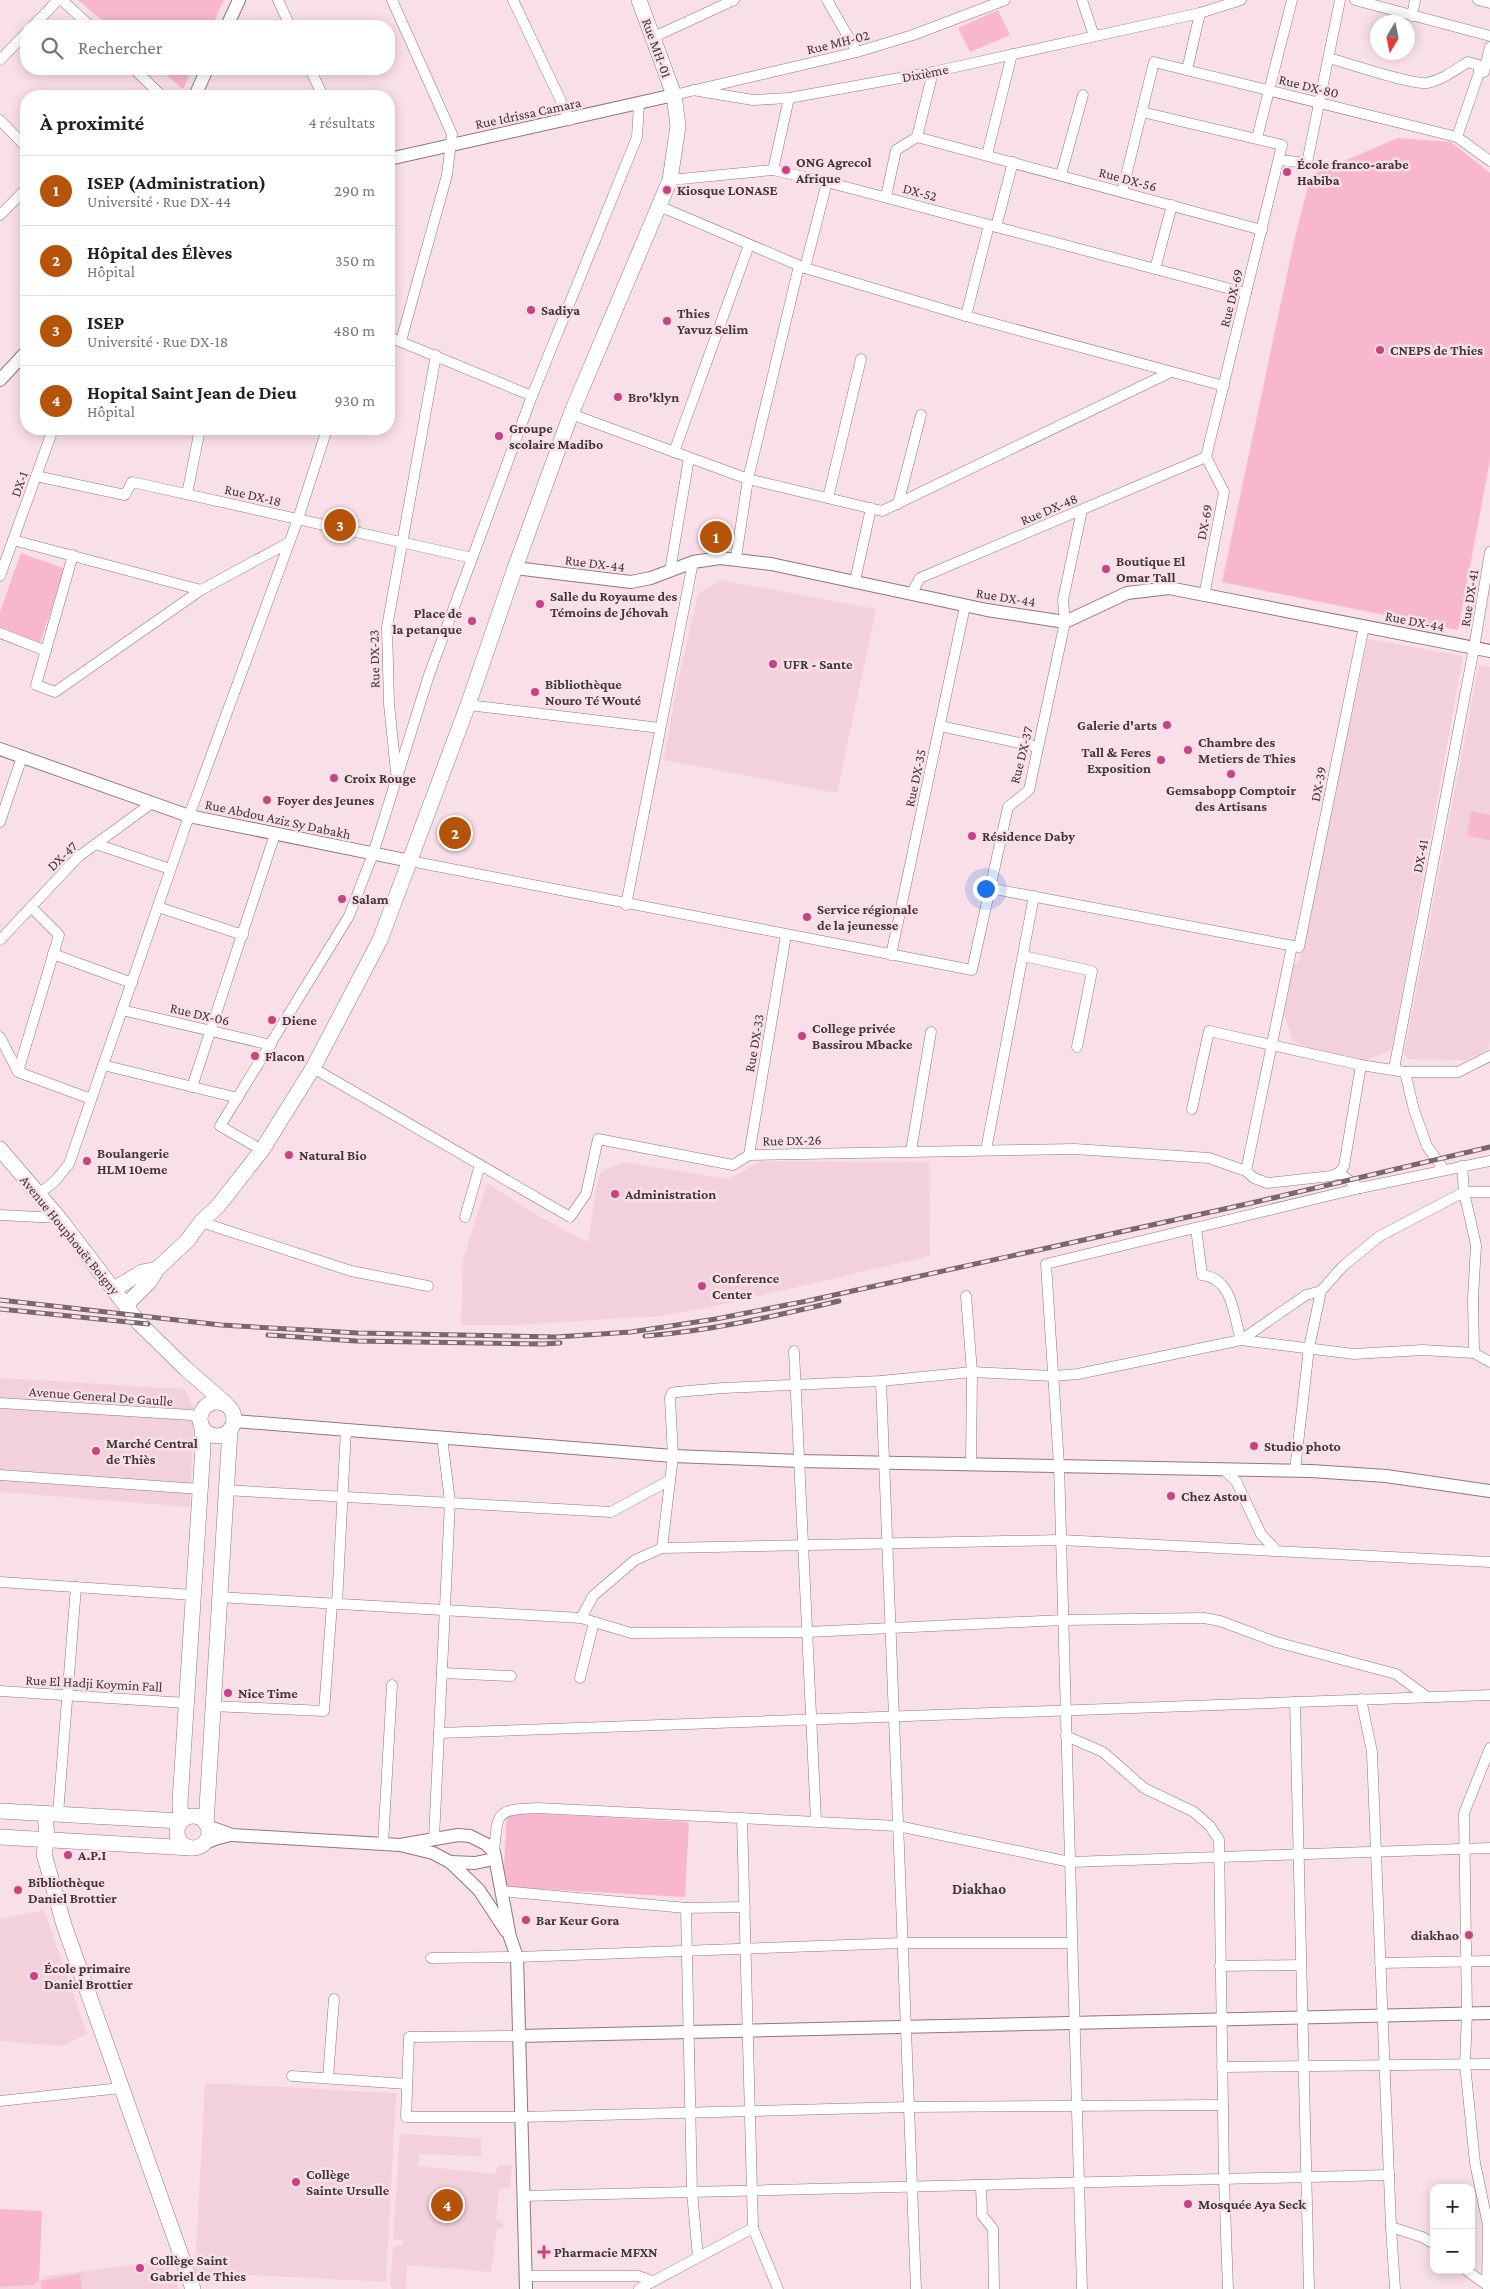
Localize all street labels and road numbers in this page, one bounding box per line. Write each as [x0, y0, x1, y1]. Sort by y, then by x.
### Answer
street label: Rue MH-01 [639, 16, 675, 80]
street label: Rue MH-02 [805, 26, 871, 58]
street label: Dixième [901, 61, 949, 85]
street label: Rue DX-80 [1277, 71, 1341, 101]
street label: Rue Idrissa Camara [474, 94, 583, 132]
street label: Rue DX-56 [1097, 164, 1159, 194]
street label: DX-52 [901, 180, 939, 204]
street label: Rue DX-69 [1216, 267, 1246, 329]
street label: DX-1 [7, 469, 31, 499]
street label: Rue DX-18 [223, 481, 283, 509]
street label: Rue DX-48 [1018, 490, 1080, 528]
street label: DX-69 [1193, 503, 1215, 541]
street label: Rue DX-44 [564, 551, 626, 575]
street label: Rue DX-41 [1457, 568, 1481, 628]
street label: Rue DX-44 [975, 584, 1037, 610]
street label: Rue DX-44 [1384, 607, 1446, 635]
street label: Rue DX-23 [365, 629, 383, 689]
street label: Rue DX-37 [1006, 724, 1036, 785]
street label: Rue DX-35 [901, 748, 929, 808]
street label: DX-39 [1307, 765, 1329, 803]
street label: Rue Abdou Aziz Sy Dabakh [204, 796, 353, 842]
street label: DX-47 [44, 838, 81, 874]
street label: DX-41 [1409, 838, 1431, 874]
street label: Rue DX-06 [169, 999, 231, 1029]
street label: Rue DX-33 [741, 1013, 767, 1073]
street label: Rue DX-26 [762, 1131, 822, 1149]
street label: Avenue Houphouët Boigny [17, 1172, 123, 1298]
street label: Avenue General De Gaulle [28, 1383, 174, 1409]
street label: Rue El Hadji Koymin Fall [25, 1671, 163, 1696]

